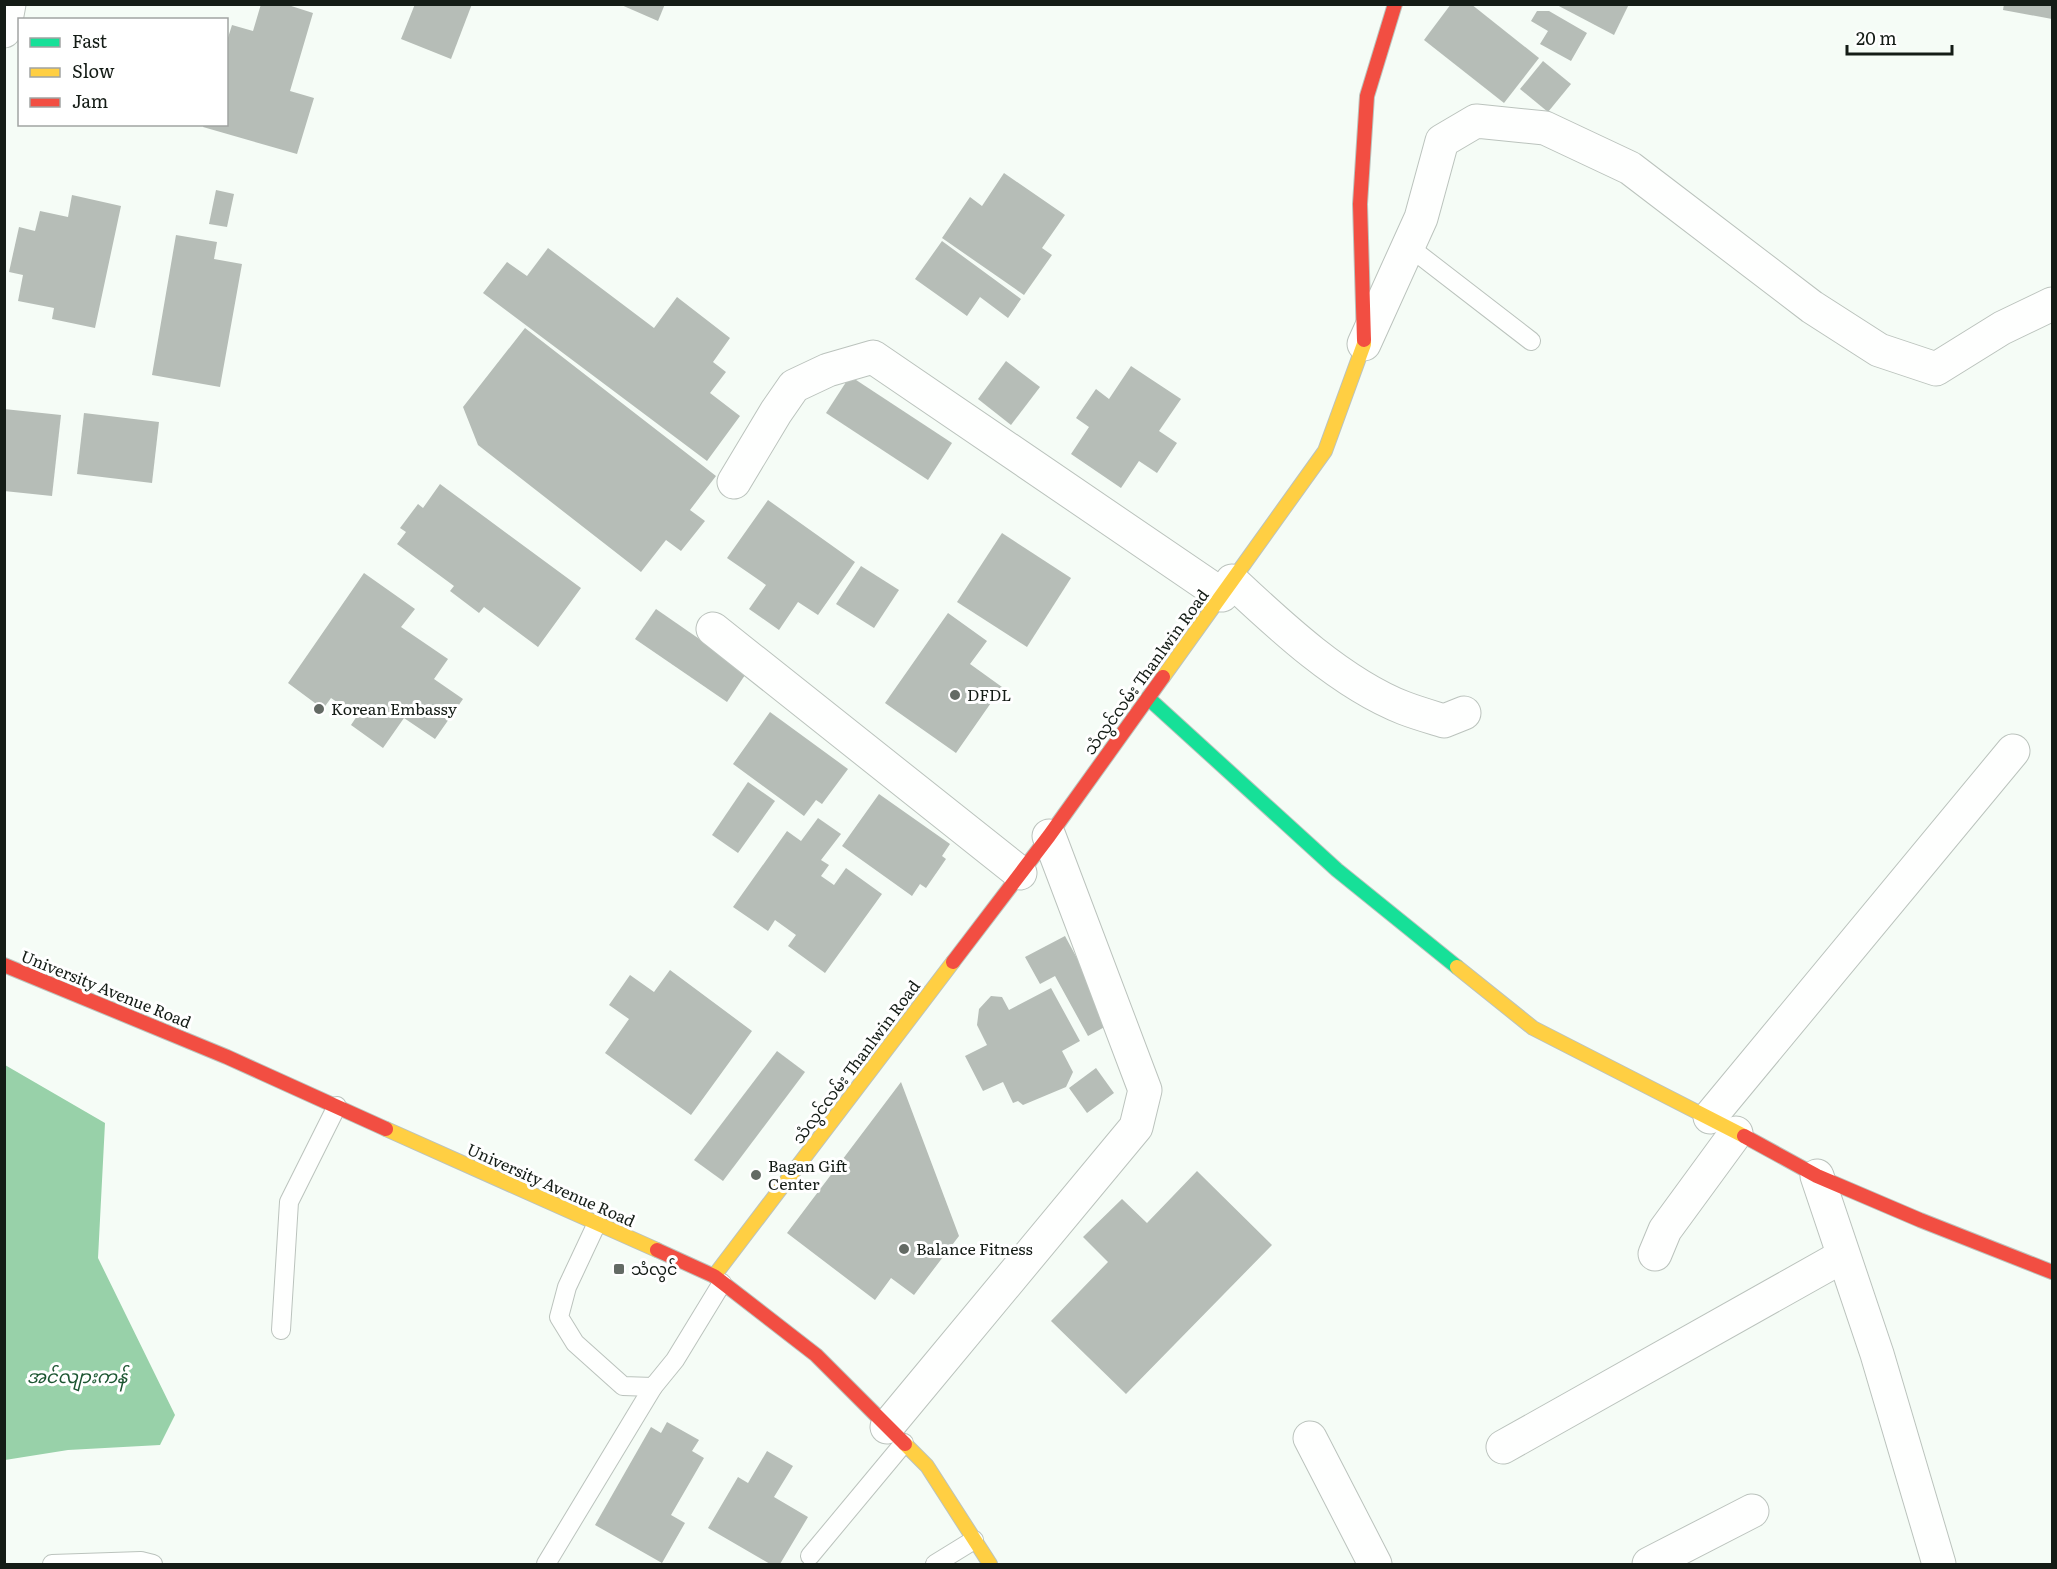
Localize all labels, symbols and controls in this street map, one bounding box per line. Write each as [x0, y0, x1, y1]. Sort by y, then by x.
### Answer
legend [18, 18, 228, 126]
scale bar [1847, 18, 1952, 56]
text: 20 m [1856, 24, 1897, 51]
text: Fast [72, 27, 108, 54]
text: Slow [72, 57, 115, 84]
text: Jam [72, 87, 108, 114]
street label: သံလွင်လမ်း Thanlwin Road [1077, 583, 1216, 761]
place label: DFDL [967, 682, 1012, 706]
marker: DFDL [948, 688, 962, 702]
place label: Korean Embassy [331, 696, 458, 720]
marker: Korean Embassy [312, 702, 326, 716]
street label: University Avenue Road [18, 943, 195, 1033]
street label: သံလွင်လမ်း Thanlwin Road [786, 974, 927, 1150]
street label: University Avenue Road [463, 1136, 640, 1232]
place label: Bagan Gift Center [768, 1153, 848, 1195]
marker: Bagan Gift Center [749, 1168, 763, 1182]
place label: Balance Fitness [916, 1236, 1033, 1260]
marker: Balance Fitness [897, 1242, 911, 1256]
place label: သံလွင် [631, 1256, 677, 1283]
marker: သံလွင် [612, 1262, 626, 1276]
water label: အင်လျားကန် [27, 1362, 130, 1392]

